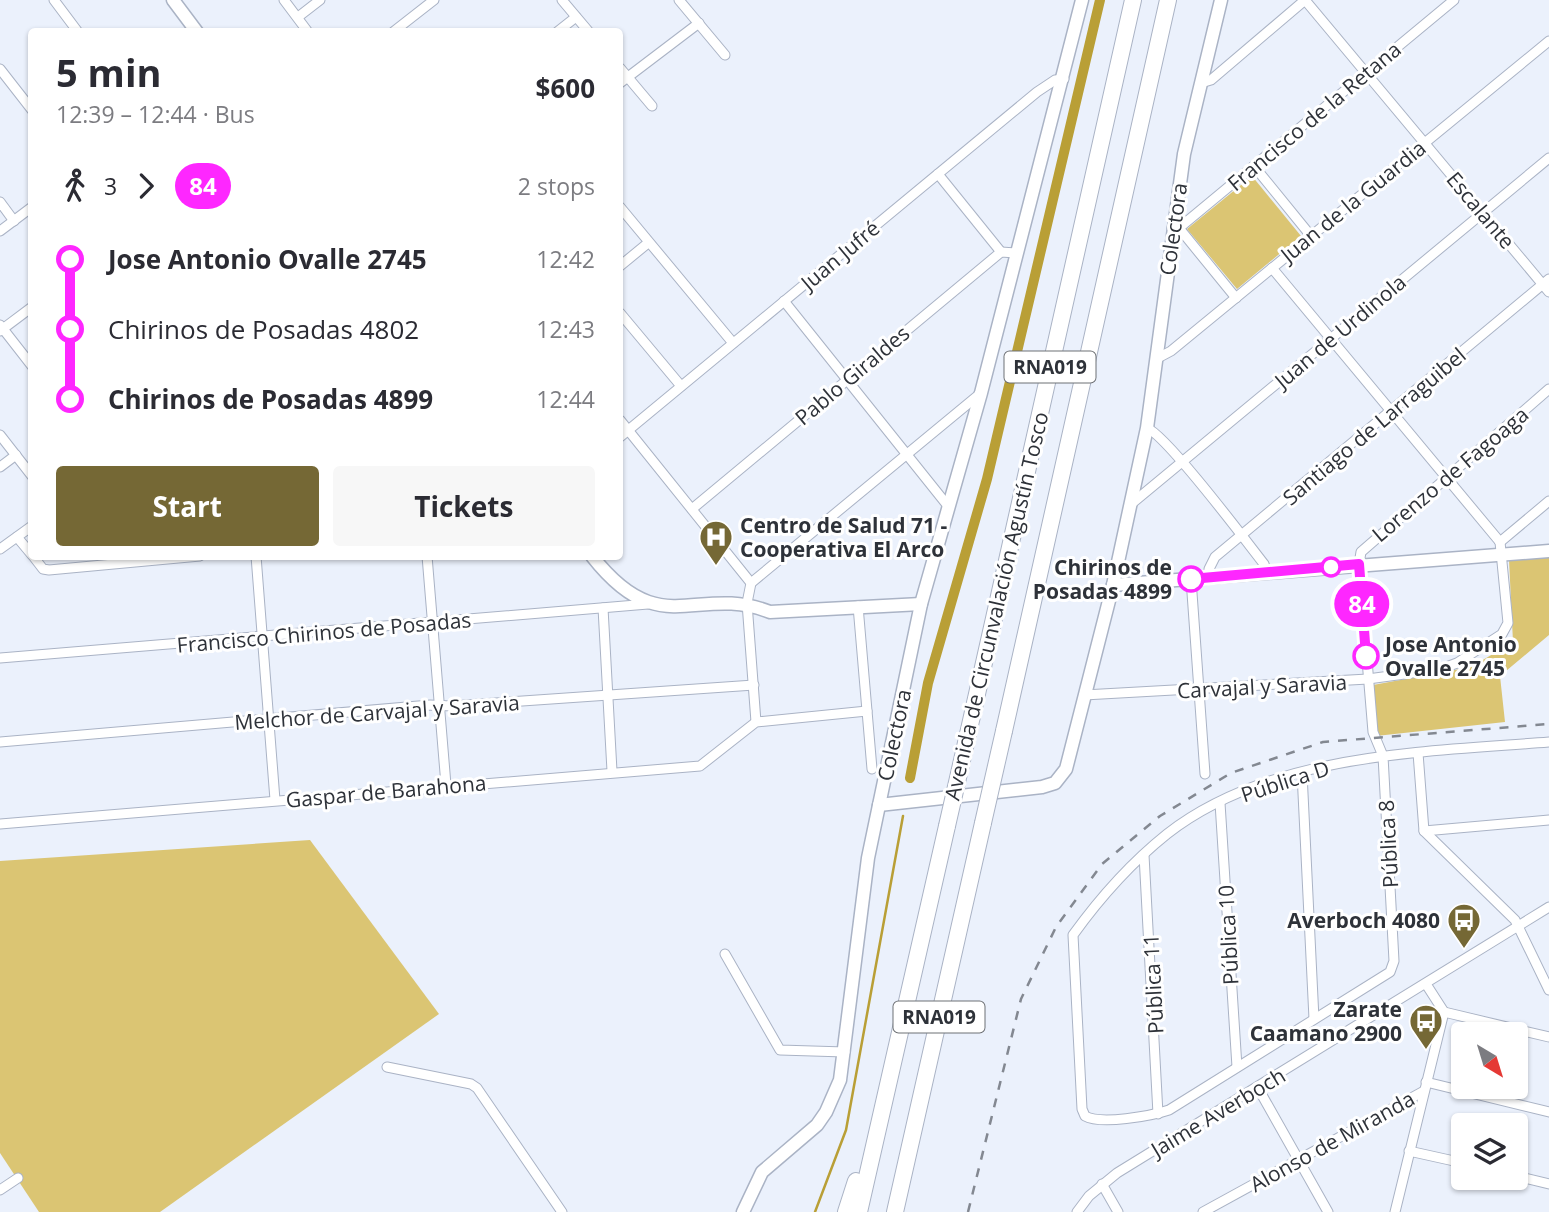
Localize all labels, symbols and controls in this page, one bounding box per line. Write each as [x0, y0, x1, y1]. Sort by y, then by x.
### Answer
street label: Francisco de la Retana [1221, 35, 1407, 197]
text: 5 min [56, 46, 161, 98]
text: $600 [536, 70, 595, 106]
text: 12:39 – 12:44 · Bus [56, 98, 255, 130]
street label: Juan de la Guardia [1273, 134, 1431, 270]
street label: Escalante [1441, 166, 1521, 254]
icon: walk [56, 167, 94, 205]
icon: forward [127, 167, 165, 205]
text: 84 [189, 169, 217, 202]
text: 3 [104, 170, 117, 202]
text: 2 stops [518, 170, 595, 202]
street label: Colectora [1153, 181, 1193, 277]
street label: Juan Jufré [793, 214, 885, 297]
text: Jose Antonio Ovalle 2745 [108, 241, 427, 277]
text: 12:42 [536, 243, 595, 275]
street label: Juan de Urdinola [1267, 268, 1411, 395]
text: Chirinos de Posadas 4802 [108, 311, 419, 347]
text: 12:43 [536, 313, 595, 345]
street label: Pablo Giraldes [789, 319, 915, 431]
street label: Santiago de Larraguibel [1276, 341, 1472, 511]
road number: RNA019 [1004, 352, 1096, 382]
text: Chirinos de Posadas 4899 [108, 381, 433, 417]
text: 12:44 [536, 383, 595, 415]
street label: Lorenzo de Fagoaga [1366, 400, 1534, 548]
street label: Avenida de Circunvalación Agustín Tosco [938, 409, 1054, 803]
button: Start [56, 466, 319, 546]
button: Tickets [333, 466, 595, 546]
place label: Centro de Salud 71 - Cooperativa El Arco [740, 511, 948, 563]
hospital icon: Centro de Salud 71 - Cooperativa El Arco [697, 518, 735, 567]
place label: Chirinos de Posadas 4899 [1033, 553, 1172, 605]
unlabelled marker [1321, 557, 1341, 577]
marker: Chirinos de Posadas 4899 [1178, 566, 1204, 592]
line badge: 84 [1330, 581, 1394, 627]
text: 84 [1348, 587, 1376, 620]
street label: Francisco Chirinos de Posadas [176, 605, 472, 659]
place label: Jose Antonio Ovalle 2745 [1383, 630, 1517, 682]
marker: Jose Antonio Ovalle 2745 [1353, 643, 1379, 669]
street label: Carvajal y Saravia [1176, 668, 1348, 704]
street label: Colectora [871, 686, 917, 784]
street label: Melchor de Carvajal y Saravia [233, 688, 521, 736]
street label: Pública D [1237, 754, 1333, 808]
street label: Gaspar de Barahona [285, 768, 487, 814]
street label: Pública 8 [1372, 799, 1404, 889]
street label: Pública 10 [1211, 884, 1245, 986]
bus stop icon: Averboch 4080 [1445, 901, 1483, 950]
place label: Averboch 4080 [1287, 906, 1440, 934]
street label: Pública 11 [1136, 933, 1170, 1035]
place label: Zarate Caamano 2900 [1250, 995, 1402, 1047]
road number: RNA019 [894, 1001, 984, 1032]
bus stop icon: Zarate Caamano 2900 [1407, 1002, 1445, 1051]
north arrow [1451, 1022, 1528, 1099]
map controls [1451, 1022, 1528, 1190]
street label: Jaime Averboch [1144, 1061, 1290, 1164]
street label: Alonso de Miranda [1245, 1084, 1419, 1198]
button: layers [1451, 1113, 1528, 1190]

